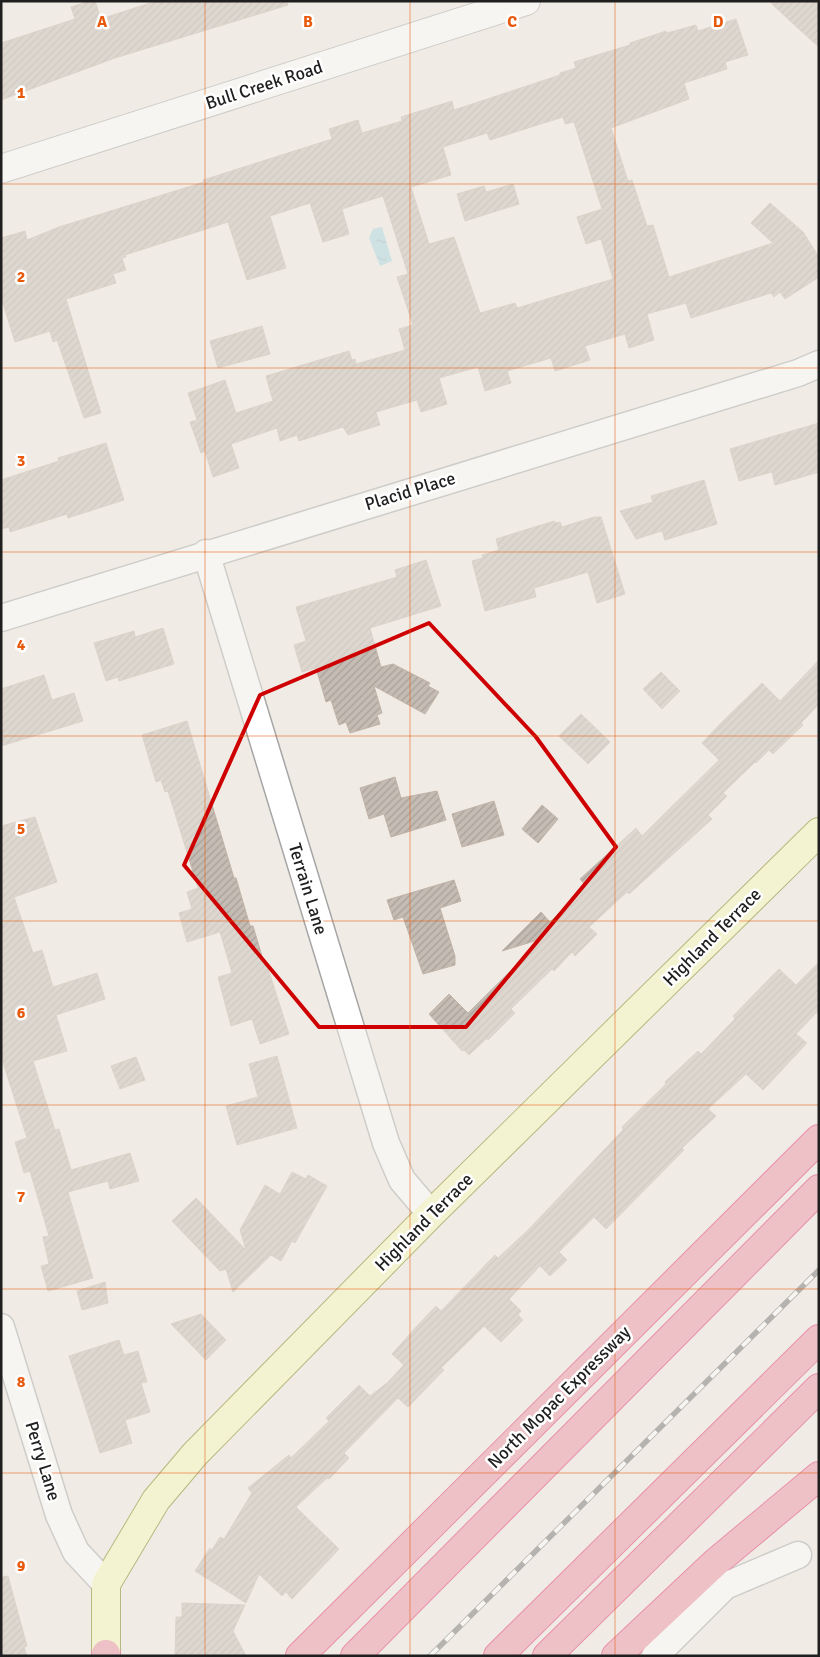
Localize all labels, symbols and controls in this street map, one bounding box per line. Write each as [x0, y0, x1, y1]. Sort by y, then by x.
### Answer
text: A [97, 12, 108, 32]
text: B [303, 12, 313, 32]
text: C [507, 12, 517, 32]
text: D [713, 12, 724, 32]
street label: Bull Creek Road [203, 56, 325, 114]
text: 1 [17, 83, 26, 103]
text: 2 [17, 267, 25, 287]
text: 3 [17, 451, 25, 471]
street label: Placid Place [362, 467, 458, 515]
text: 4 [17, 635, 26, 655]
text: 5 [17, 819, 25, 839]
street label: Terrain Lane [284, 841, 332, 937]
street label: Highland Terrace [658, 883, 766, 991]
text: 6 [17, 1003, 26, 1023]
street label: Highland Terrace [370, 1168, 478, 1276]
text: 7 [17, 1187, 26, 1207]
street label: North Mopac Expressway [483, 1321, 635, 1473]
text: 8 [17, 1372, 26, 1392]
street label: Perry Lane [20, 1419, 66, 1503]
text: 9 [17, 1556, 26, 1576]

